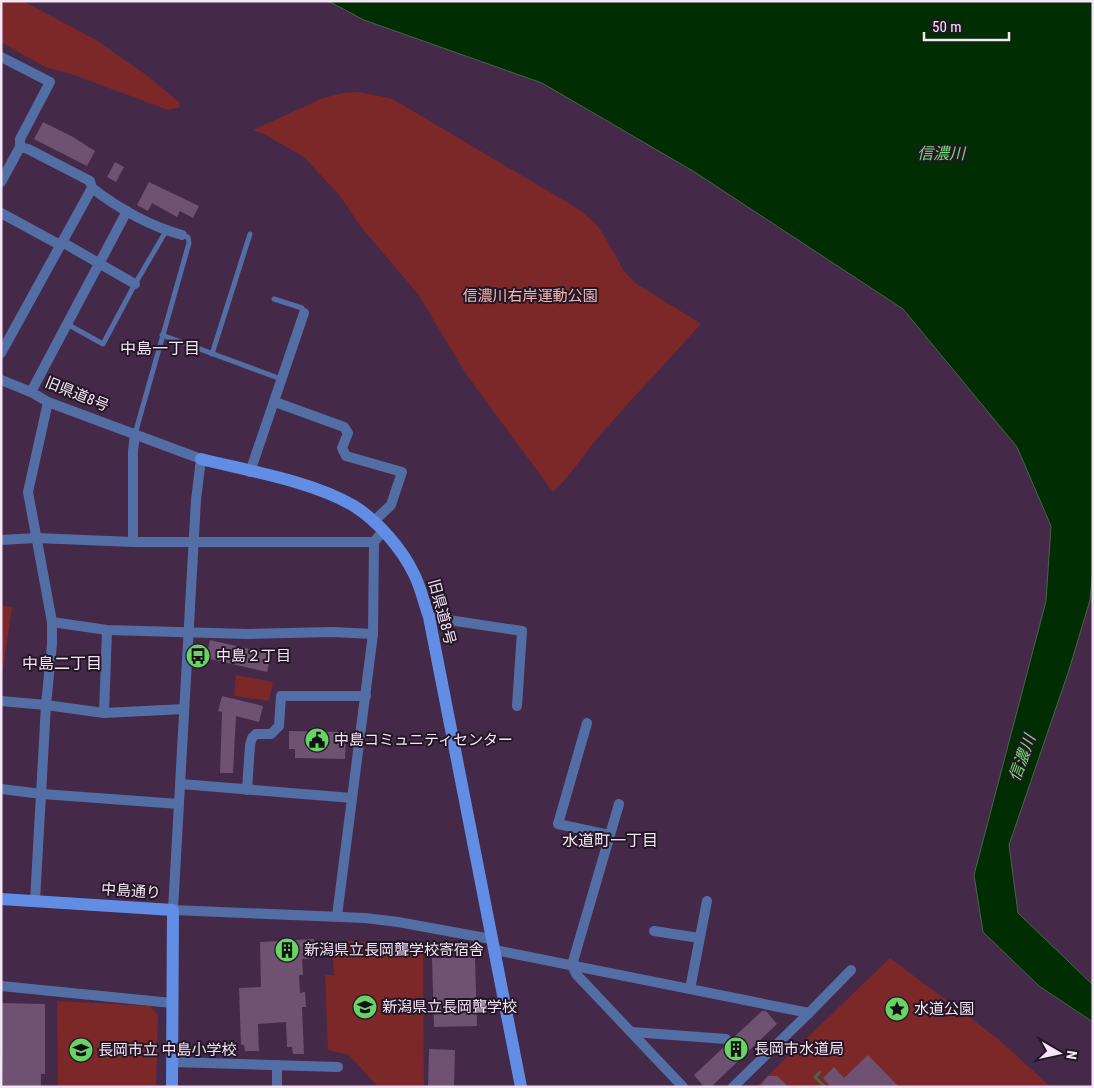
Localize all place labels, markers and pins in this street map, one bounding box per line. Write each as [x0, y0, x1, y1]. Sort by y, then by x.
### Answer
bus stop icon: 中島２丁目 [185, 643, 211, 669]
place label: 中島２丁目 [216, 647, 291, 665]
public building icon: 中島コミュニティセンター [304, 727, 330, 753]
place label: 中島コミュニティセンター [334, 731, 513, 749]
building icon: 新潟県立長岡聾学校寄宿舎 [274, 937, 300, 963]
place label: 新潟県立長岡聾学校寄宿舎 [304, 941, 484, 959]
school or university icon: 新潟県立長岡聾学校 [352, 994, 378, 1020]
place icon: 水道公園 [884, 996, 910, 1022]
place label: 新潟県立長岡聾学校 [382, 998, 517, 1016]
place label: 水道公園 [914, 1000, 974, 1018]
building icon: 長岡市水道局 [723, 1036, 749, 1062]
school or university icon: 長岡市立 中島小学校 [68, 1037, 94, 1063]
place label: 長岡市水道局 [754, 1040, 844, 1058]
place label: 長岡市立 中島小学校 [98, 1041, 236, 1059]

